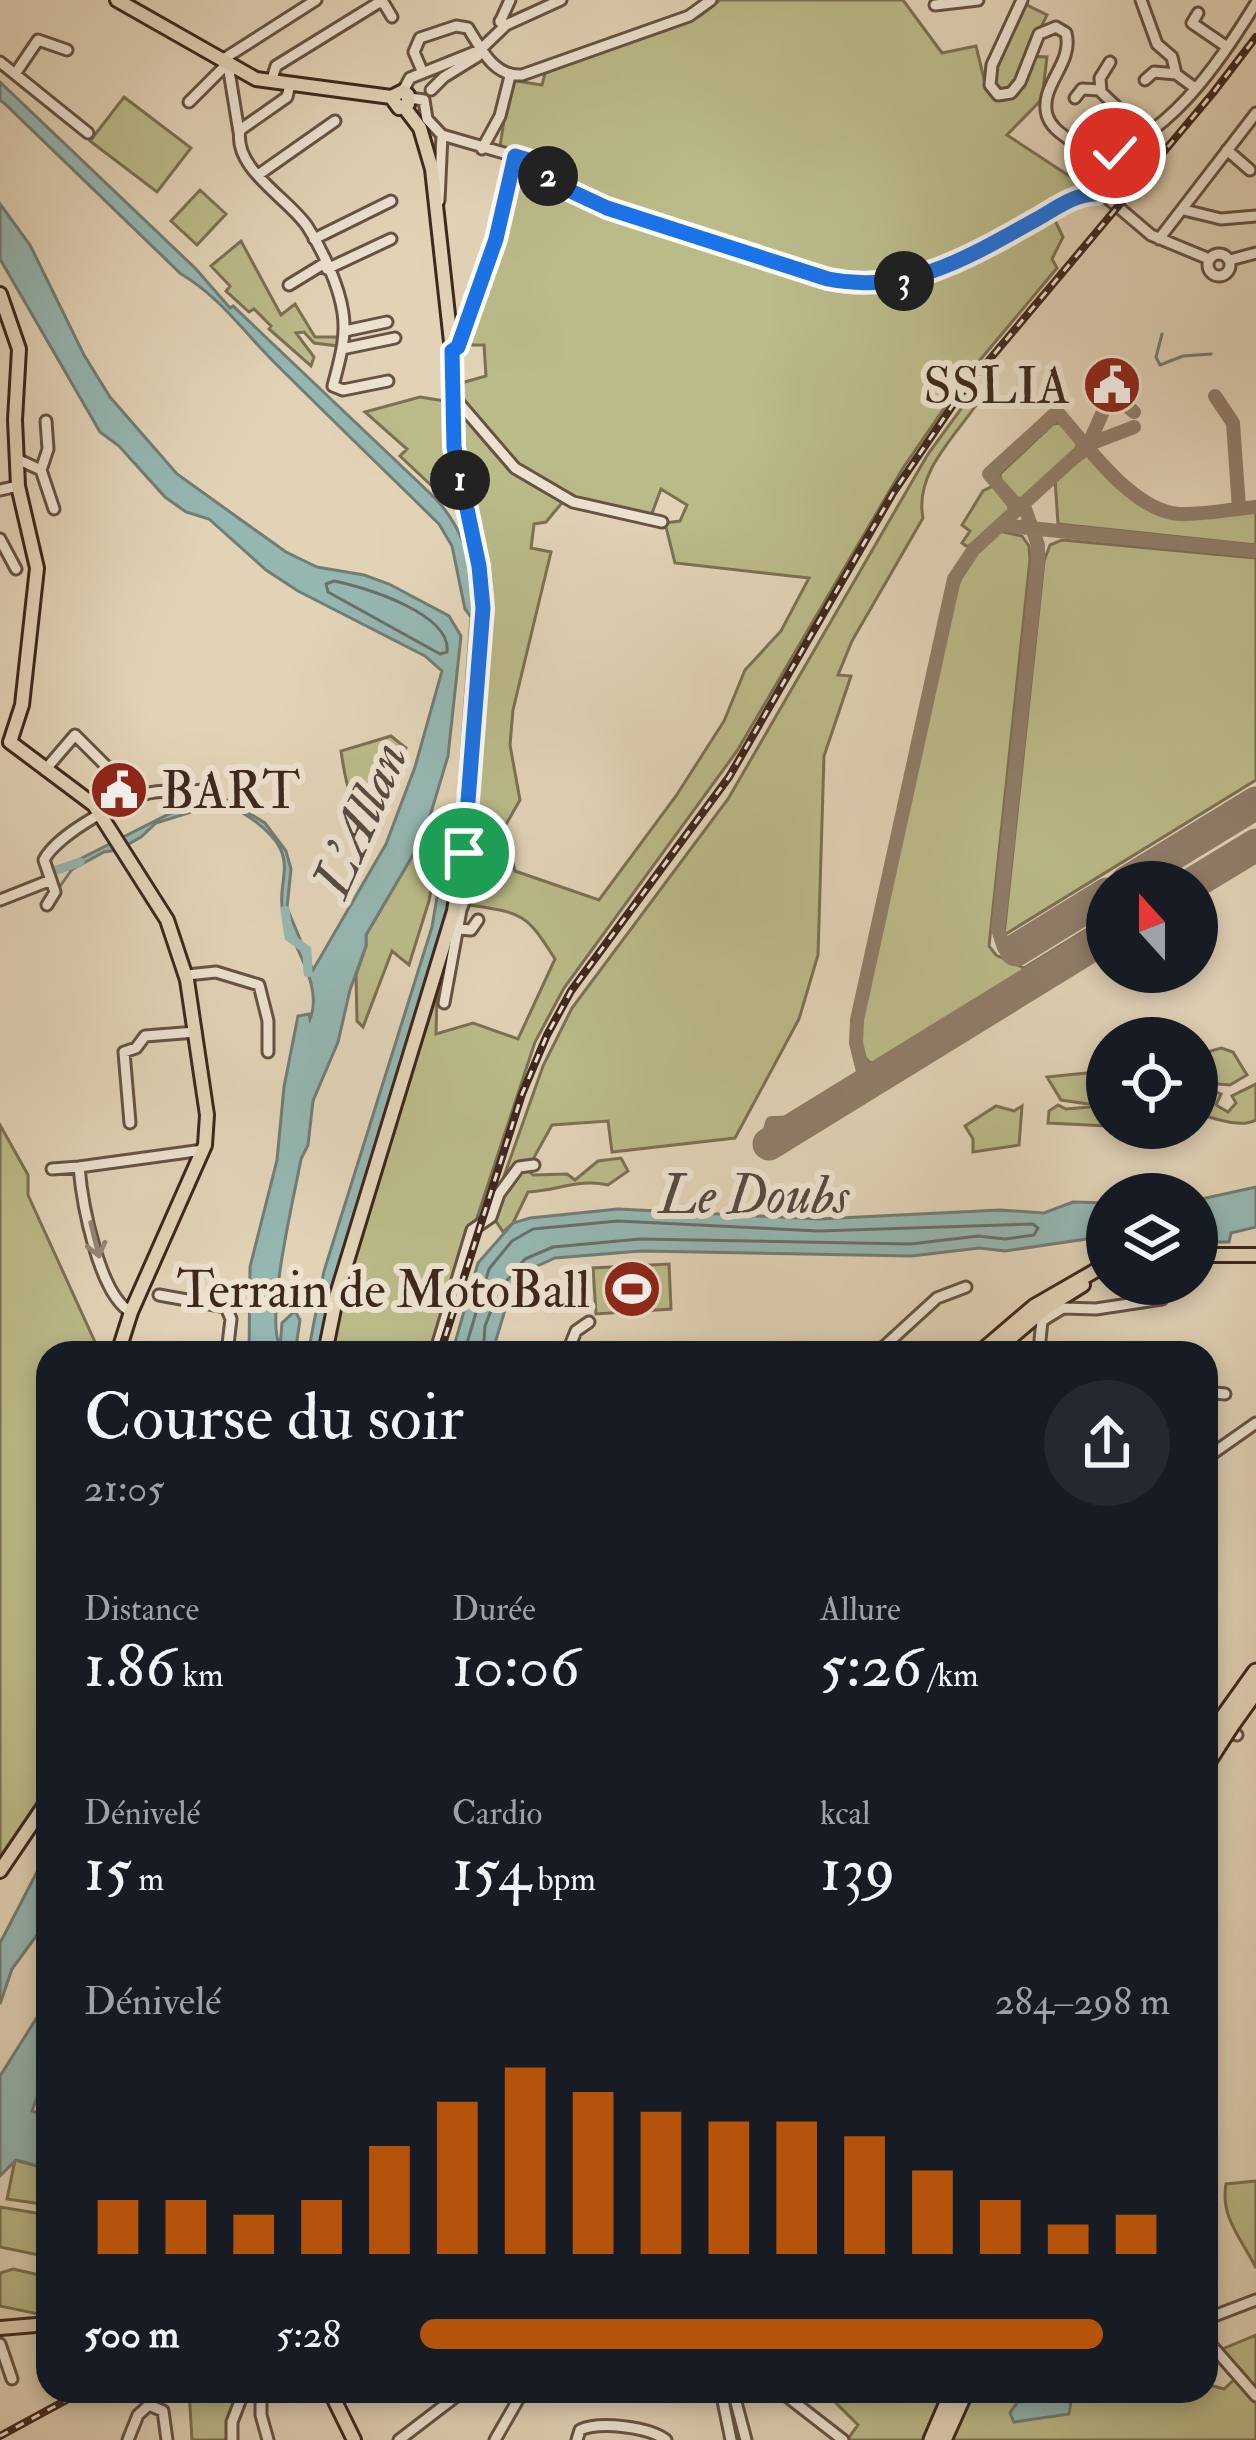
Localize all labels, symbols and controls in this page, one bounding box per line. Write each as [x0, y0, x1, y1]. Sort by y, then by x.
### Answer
pin [1064, 102, 1166, 204]
icon: check [1082, 120, 1148, 186]
pin: 2 [518, 146, 578, 206]
text: 2 [540, 155, 556, 196]
pin: 3 [874, 251, 934, 311]
text: 3 [898, 260, 910, 301]
public building icon: SSLIA [1081, 354, 1143, 416]
place label: SSLIA [923, 355, 1070, 419]
pin: 1 [430, 450, 490, 510]
text: 1 [454, 459, 466, 500]
water label: L'Allan [297, 732, 424, 909]
public building icon: BART [88, 759, 150, 821]
place label: BART [161, 760, 300, 824]
pin [413, 802, 515, 904]
icon: arrive [431, 820, 497, 886]
north arrow [1086, 861, 1218, 993]
map controls [1086, 861, 1218, 1305]
button: locate [1086, 1017, 1218, 1149]
water label: Le Doubs [657, 1162, 850, 1230]
button: layers [1086, 1173, 1218, 1305]
one-way arrow [85, 1221, 107, 1259]
sports icon: Terrain de MotoBall [601, 1258, 663, 1320]
place label: Terrain de MotoBall [177, 1259, 590, 1323]
text: Course du soir [84, 1377, 464, 1460]
button: share [1044, 1380, 1170, 1506]
text: 21:05 [84, 1464, 164, 1513]
text: Distance [84, 1589, 199, 1630]
text: Durée [452, 1589, 536, 1630]
text: Allure [820, 1589, 901, 1630]
text: 1.86 [84, 1630, 175, 1705]
text: 10:06 [452, 1630, 580, 1705]
text: 5:26 [820, 1630, 922, 1705]
text: km [175, 1655, 224, 1696]
text: /km [922, 1655, 979, 1696]
text: Dénivelé [84, 1793, 200, 1834]
text: Cardio [452, 1793, 542, 1834]
text: kcal [820, 1793, 871, 1834]
text: 15 [84, 1834, 132, 1909]
text: 154 [452, 1834, 530, 1909]
text: 139 [820, 1834, 895, 1909]
text: m [132, 1859, 164, 1900]
text: bpm [530, 1859, 596, 1900]
text: Dénivelé [84, 1977, 221, 2026]
text: 284–298 m [995, 1977, 1170, 2026]
text: 500 m [84, 2310, 179, 2359]
text: 5:28 [276, 2310, 341, 2359]

